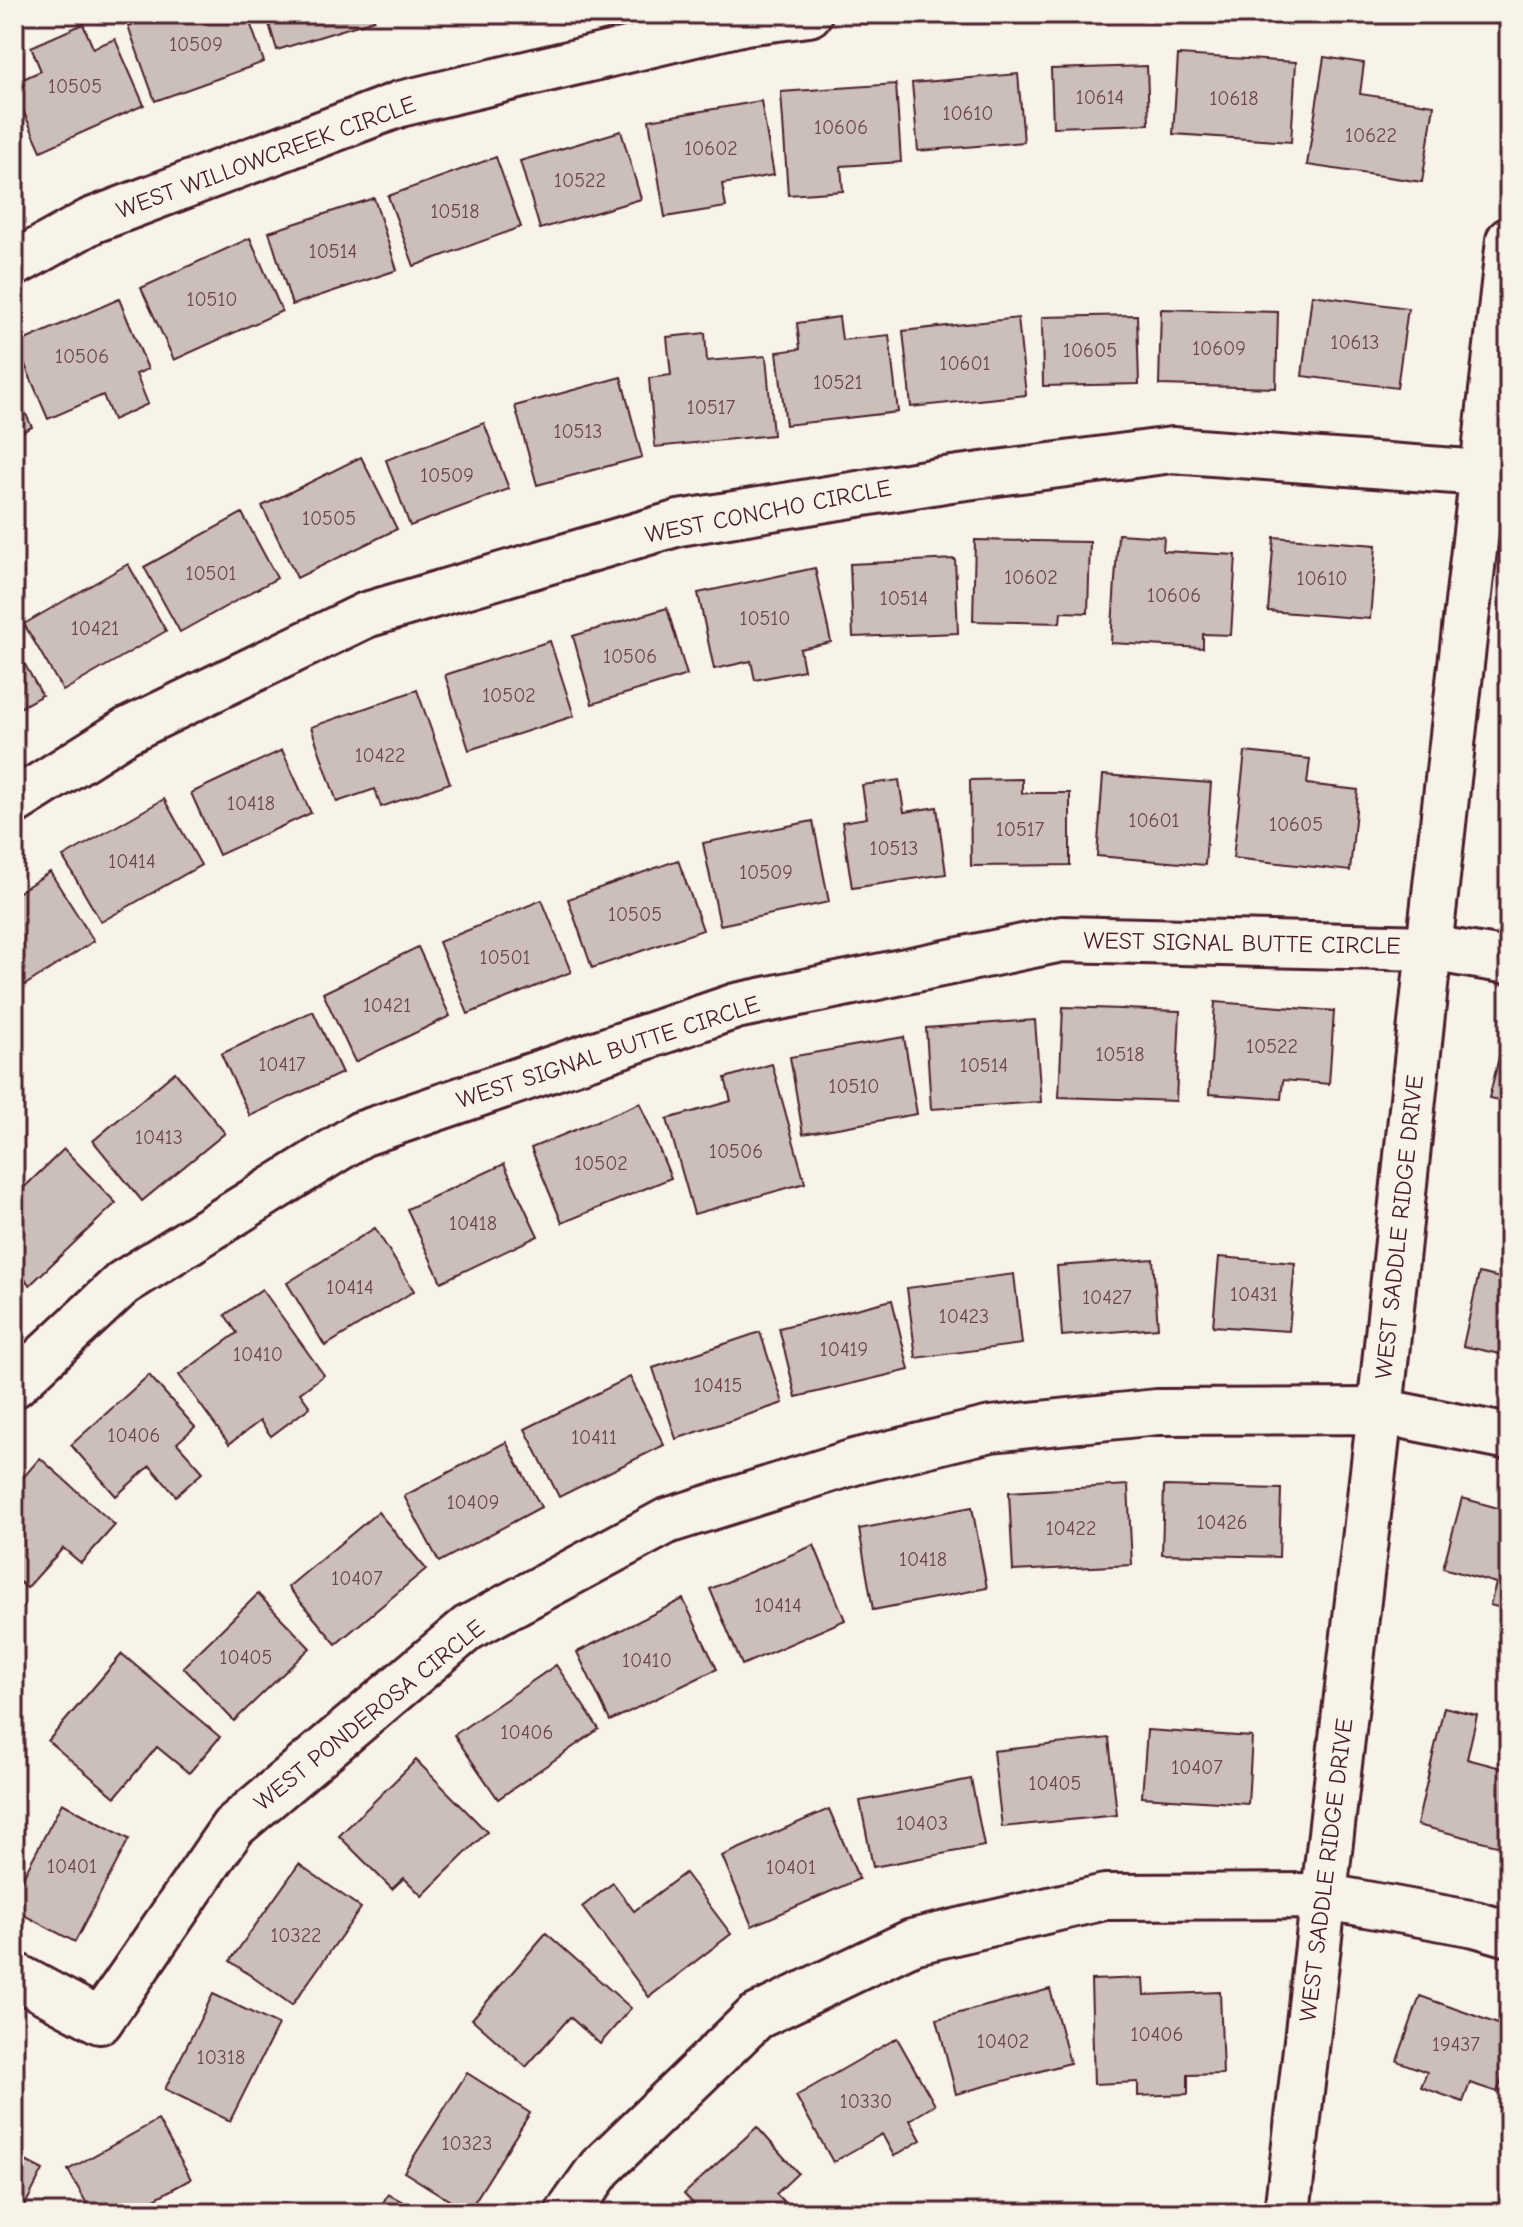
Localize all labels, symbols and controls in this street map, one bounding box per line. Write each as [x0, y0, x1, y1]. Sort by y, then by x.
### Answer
house number: 10509 [169, 33, 223, 56]
house number: 10505 [48, 75, 102, 98]
house number: 10614 [1076, 86, 1124, 109]
house number: 10618 [1209, 87, 1259, 110]
street label: WEST WILLOWCREEK CIRCLE [113, 90, 419, 224]
house number: 10610 [942, 102, 994, 125]
house number: 10606 [814, 116, 868, 139]
house number: 10622 [1345, 124, 1397, 147]
house number: 10602 [684, 137, 738, 160]
house number: 10522 [554, 169, 606, 192]
house number: 10518 [430, 200, 480, 223]
house number: 10514 [309, 240, 357, 263]
house number: 10510 [186, 288, 238, 311]
house number: 10613 [1331, 331, 1379, 354]
house number: 10609 [1192, 337, 1246, 360]
house number: 10605 [1063, 339, 1117, 362]
house number: 10506 [55, 345, 109, 368]
house number: 10601 [939, 352, 991, 375]
house number: 10521 [813, 371, 863, 394]
house number: 10517 [687, 396, 736, 419]
house number: 10513 [554, 420, 602, 443]
house number: 10509 [420, 464, 474, 487]
street label: WEST CONCHO CIRCLE [643, 473, 893, 549]
house number: 10505 [302, 507, 356, 530]
house number: 10501 [185, 562, 237, 585]
house number: 10602 [1004, 566, 1058, 589]
house number: 10610 [1296, 567, 1348, 590]
house number: 10606 [1147, 584, 1201, 607]
house number: 10514 [880, 587, 928, 610]
house number: 10510 [739, 607, 791, 630]
house number: 10421 [71, 617, 119, 640]
house number: 10506 [603, 645, 657, 668]
house number: 10502 [482, 684, 536, 707]
house number: 10422 [355, 744, 405, 767]
house number: 10418 [227, 792, 275, 815]
house number: 10601 [1128, 809, 1180, 832]
house number: 10605 [1269, 813, 1323, 836]
house number: 10517 [996, 818, 1045, 841]
house number: 10513 [870, 837, 918, 860]
house number: 10414 [108, 850, 156, 873]
house number: 10509 [739, 861, 793, 884]
house number: 10505 [608, 903, 662, 926]
street label: WEST SIGNAL BUTTE CIRCLE [1083, 926, 1401, 960]
house number: 10501 [479, 946, 531, 969]
street label: WEST SIGNAL BUTTE CIRCLE [453, 990, 763, 1114]
house number: 10421 [363, 994, 411, 1017]
house number: 10522 [1246, 1035, 1298, 1058]
house number: 10518 [1095, 1043, 1145, 1066]
house number: 10417 [258, 1053, 306, 1076]
house number: 10514 [960, 1054, 1008, 1077]
street label: WEST SADDLE RIDGE DRIVE [1369, 1074, 1429, 1380]
house number: 10510 [828, 1075, 880, 1098]
house number: 10413 [135, 1126, 183, 1149]
house number: 10506 [709, 1140, 763, 1163]
house number: 10502 [574, 1152, 628, 1175]
house number: 10418 [449, 1212, 497, 1235]
house number: 10414 [326, 1276, 374, 1299]
house number: 10431 [1230, 1283, 1278, 1306]
house number: 10427 [1082, 1286, 1132, 1309]
house number: 10423 [939, 1305, 989, 1328]
house number: 10419 [820, 1338, 868, 1361]
house number: 10410 [233, 1343, 283, 1366]
house number: 10415 [694, 1374, 742, 1397]
house number: 10406 [108, 1424, 160, 1447]
house number: 10411 [571, 1426, 617, 1449]
house number: 10409 [447, 1491, 499, 1514]
house number: 10426 [1196, 1511, 1248, 1534]
house number: 10422 [1046, 1517, 1096, 1540]
house number: 10418 [899, 1548, 947, 1571]
house number: 10407 [331, 1567, 383, 1590]
house number: 10414 [754, 1594, 802, 1617]
street label: WEST PONDEROSA CIRCLE [248, 1614, 490, 1816]
house number: 10405 [220, 1646, 272, 1669]
house number: 10410 [622, 1649, 672, 1672]
street label: WEST SADDLE RIDGE DRIVE [1293, 1717, 1359, 2023]
house number: 10406 [501, 1721, 553, 1744]
house number: 10407 [1171, 1756, 1223, 1779]
house number: 10405 [1029, 1772, 1081, 1795]
house number: 10403 [896, 1812, 948, 1835]
house number: 10401 [47, 1855, 97, 1878]
house number: 10401 [766, 1856, 816, 1879]
house number: 10322 [270, 1924, 322, 1947]
house number: 10406 [1131, 2023, 1183, 2046]
house number: 10402 [977, 2030, 1029, 2053]
house number: 19437 [1432, 2033, 1480, 2056]
house number: 10318 [197, 2046, 245, 2069]
house number: 10330 [840, 2090, 892, 2113]
house number: 10323 [442, 2132, 492, 2155]

